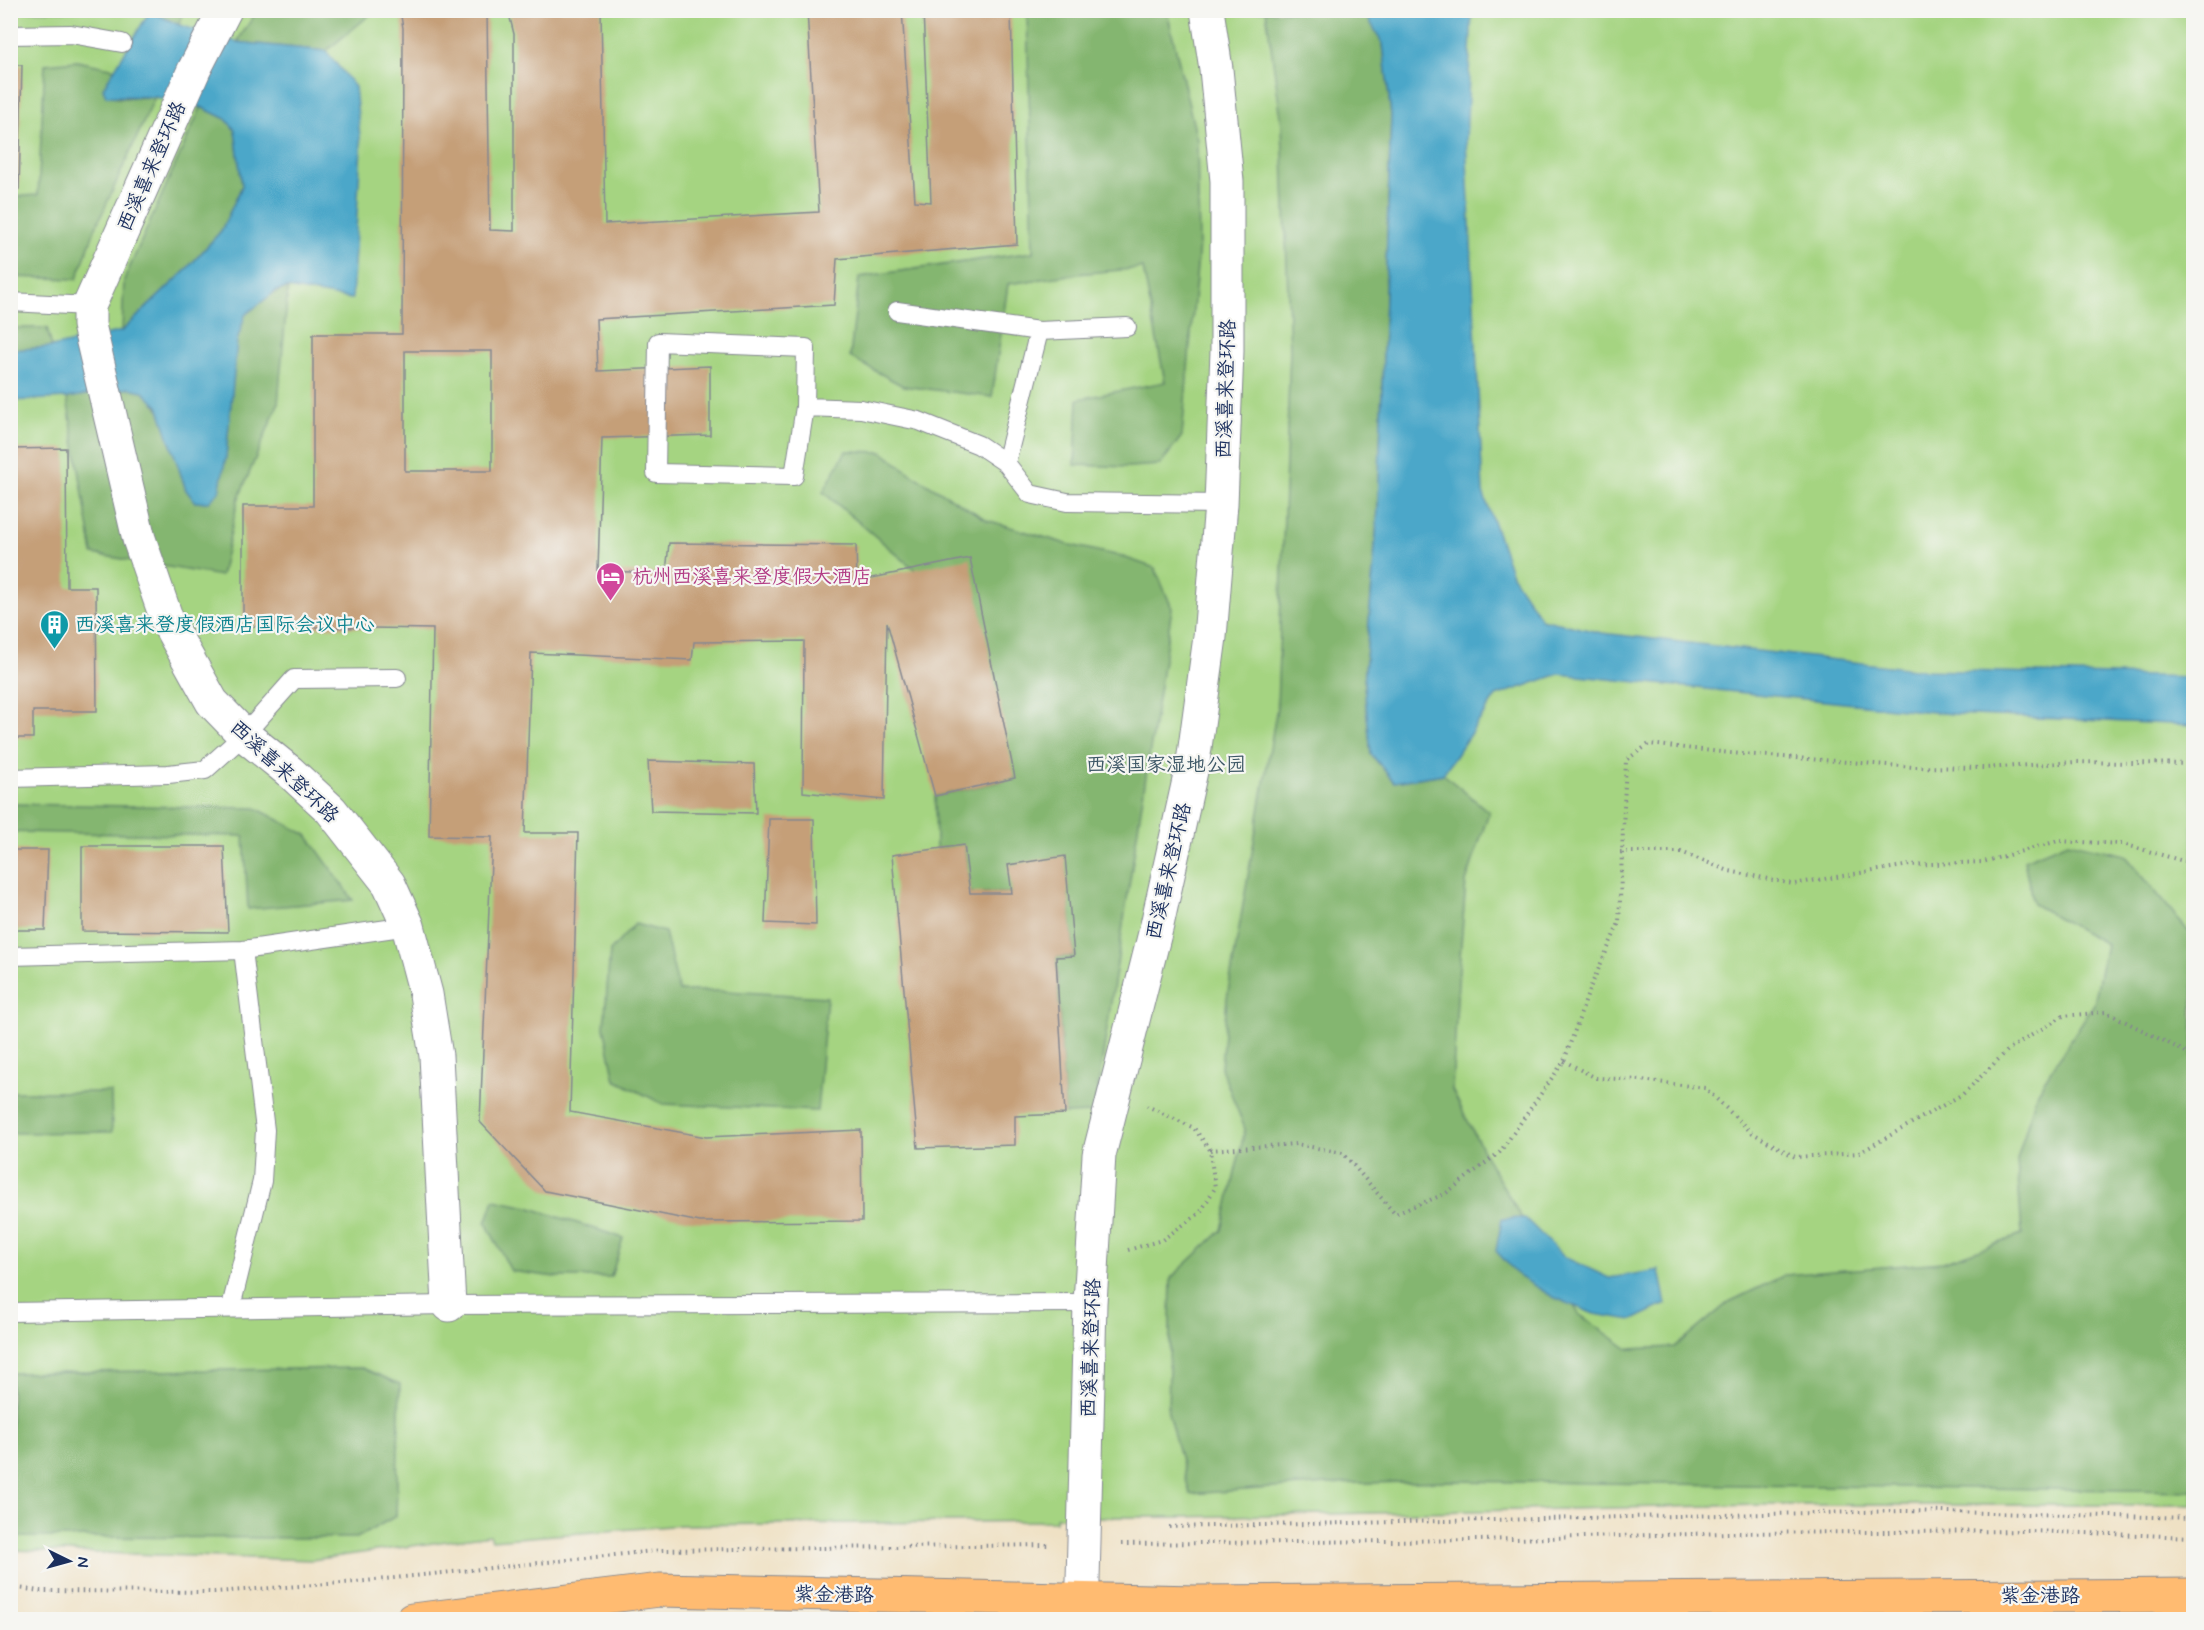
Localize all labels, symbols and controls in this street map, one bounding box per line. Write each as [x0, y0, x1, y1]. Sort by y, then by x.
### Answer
street label: 西溪喜来登环路 [112, 96, 194, 236]
street label: 西溪喜来登环路 [1211, 318, 1242, 459]
hotel icon: 杭州西溪喜来登度假大酒店 [595, 560, 627, 602]
place label: 杭州西溪喜来登度假大酒店 [632, 564, 872, 591]
building icon: 西溪喜来登度假酒店国际会议中心 [38, 608, 70, 650]
place label: 西溪喜来登度假酒店国际会议中心 [75, 612, 375, 639]
street label: 西溪喜来登环路 [224, 714, 345, 830]
park label: 西溪国家湿地公园 [1086, 752, 1246, 779]
street label: 西溪喜来登环路 [1141, 799, 1199, 943]
street label: 西溪喜来登环路 [1076, 1277, 1107, 1418]
north arrow [39, 1531, 99, 1591]
text: N [72, 1556, 93, 1568]
street label: 紫金港路 [794, 1581, 875, 1610]
street label: 紫金港路 [2000, 1583, 2081, 1610]

